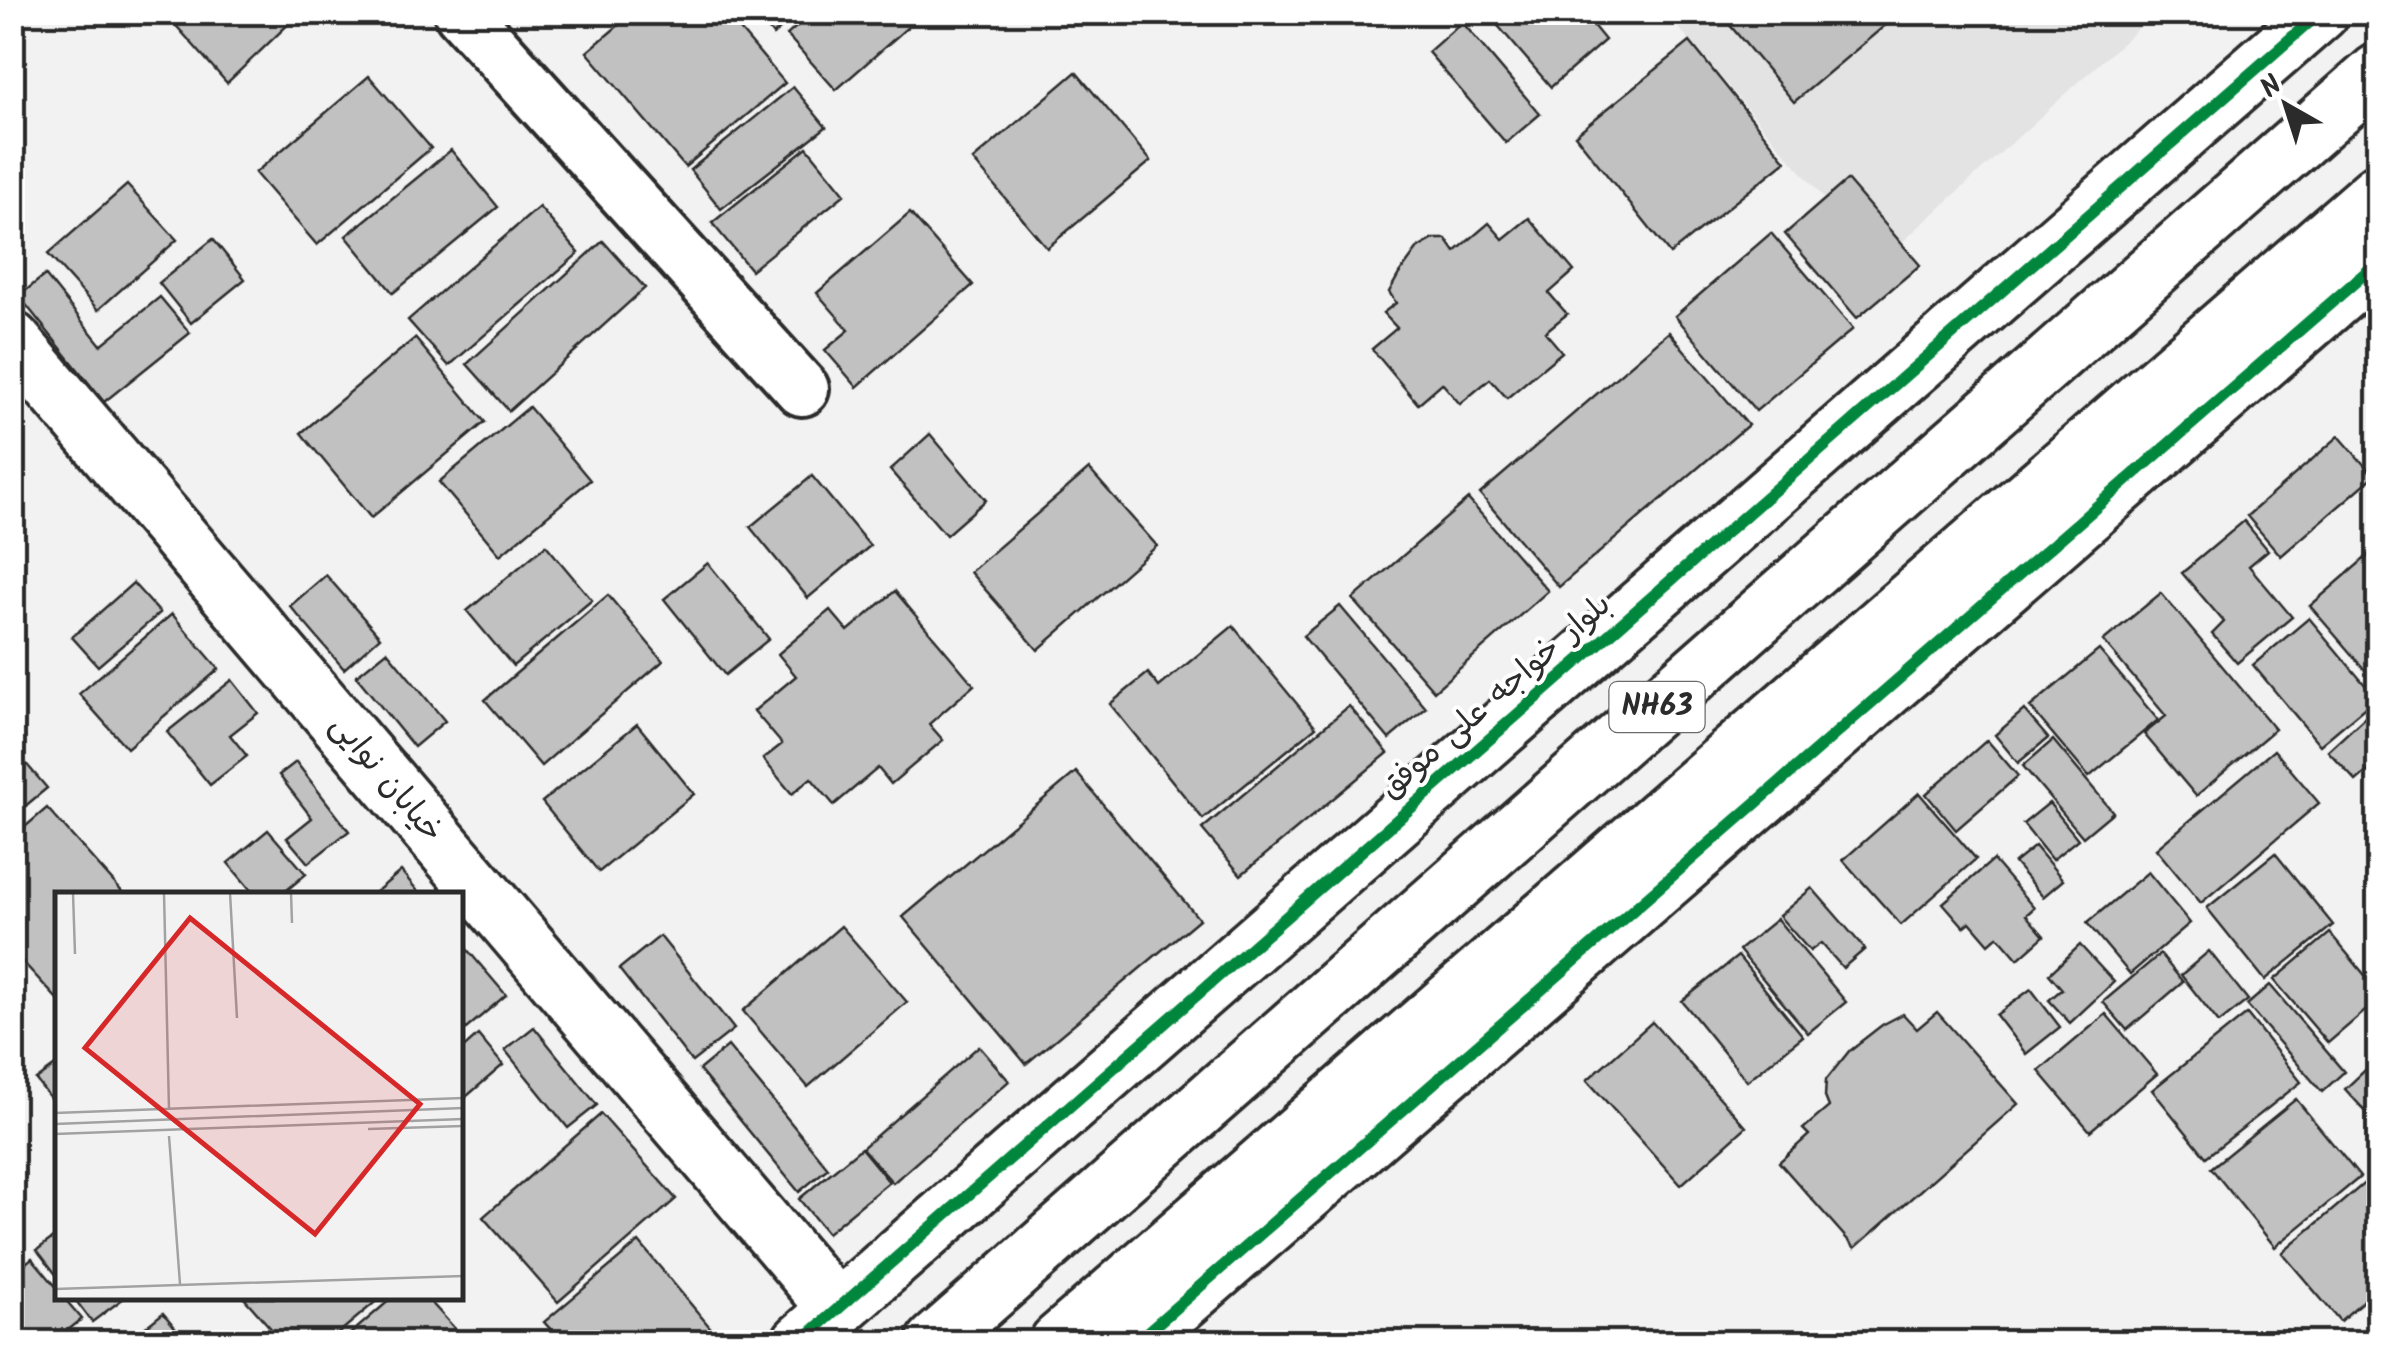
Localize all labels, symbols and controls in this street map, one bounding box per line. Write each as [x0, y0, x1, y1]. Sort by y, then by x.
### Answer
north arrow [2236, 55, 2336, 155]
text: N [2251, 64, 2293, 111]
street label: بلوار خواجه علی موفق [1368, 581, 1624, 813]
road number: NH63 [1610, 682, 1704, 732]
street label: خیابان نوایی [317, 703, 455, 855]
inset map [55, 892, 462, 1300]

